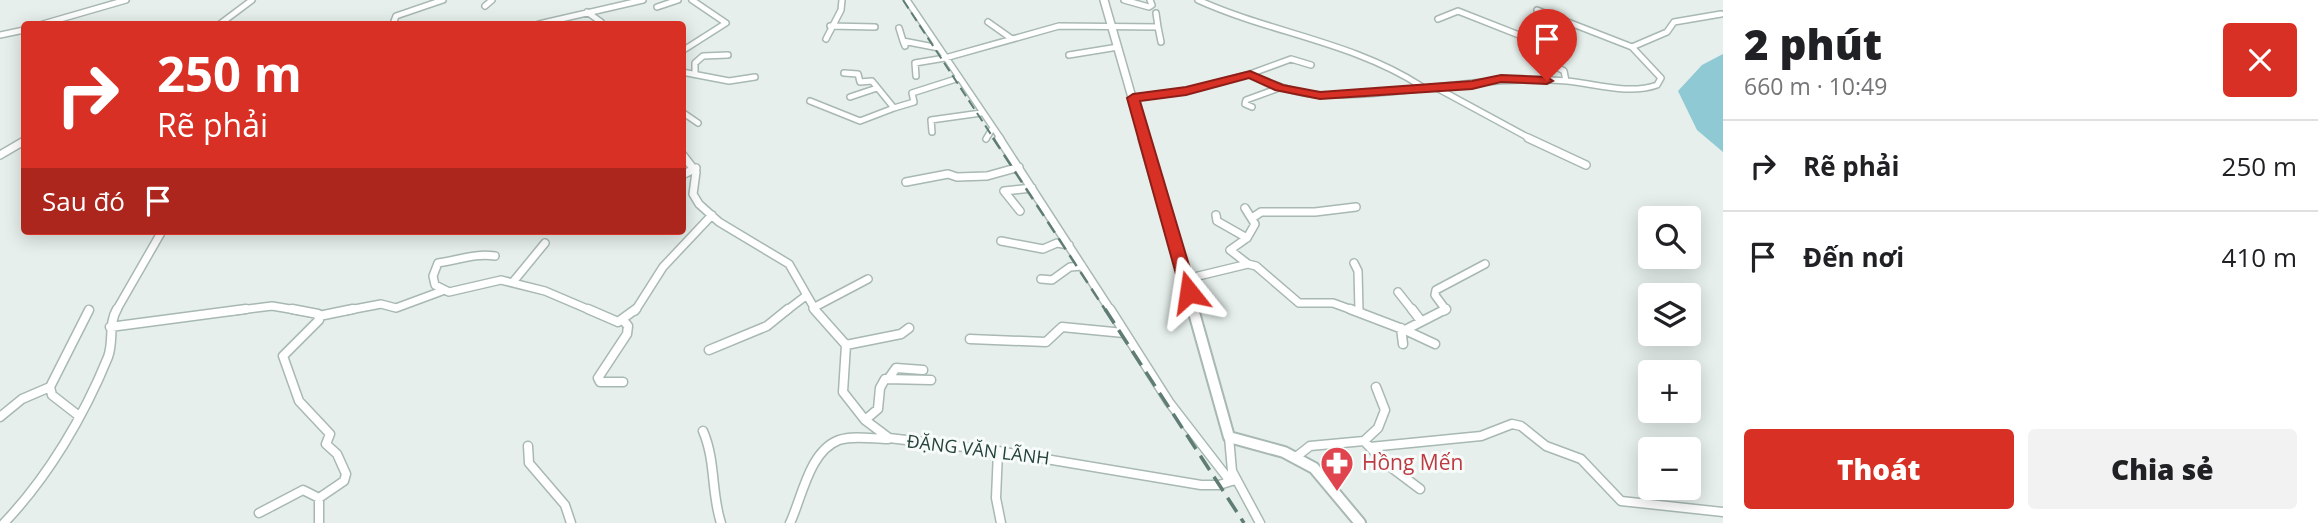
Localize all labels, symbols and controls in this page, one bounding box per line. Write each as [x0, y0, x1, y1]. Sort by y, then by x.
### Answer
pin [1517, 9, 1577, 81]
text: 2 phút [1744, 15, 1882, 72]
icon: arrive [1528, 20, 1566, 58]
button: close [2223, 23, 2297, 97]
text: 250 m [157, 40, 302, 106]
icon: right [42, 49, 133, 140]
text: 660 m · 10:49 [1744, 70, 1887, 102]
text: Rẽ phải [157, 103, 268, 146]
icon: right [1744, 147, 1782, 185]
text: Rẽ phải [1803, 148, 1899, 184]
text: 250 m [2222, 148, 2297, 184]
icon: arrive [139, 182, 177, 220]
text: Sau đó [42, 183, 125, 219]
map controls [1638, 206, 1701, 500]
button: search [1638, 206, 1701, 269]
icon: arrive [1744, 238, 1782, 276]
text: Đến nơi [1803, 239, 1904, 275]
text: 410 m [2222, 239, 2297, 275]
position arrow [1152, 255, 1226, 329]
button: layers [1638, 283, 1701, 346]
button: + [1638, 360, 1701, 423]
street label: ĐẶNG VĂN LÃNH [905, 428, 1051, 470]
button: Thoát [1744, 429, 2014, 509]
button: Chia sẻ [2028, 429, 2297, 509]
button: − [1638, 437, 1701, 500]
pharmacy icon: Hồng Mến [1318, 444, 1356, 493]
place label: Hồng Mến [1362, 448, 1463, 476]

